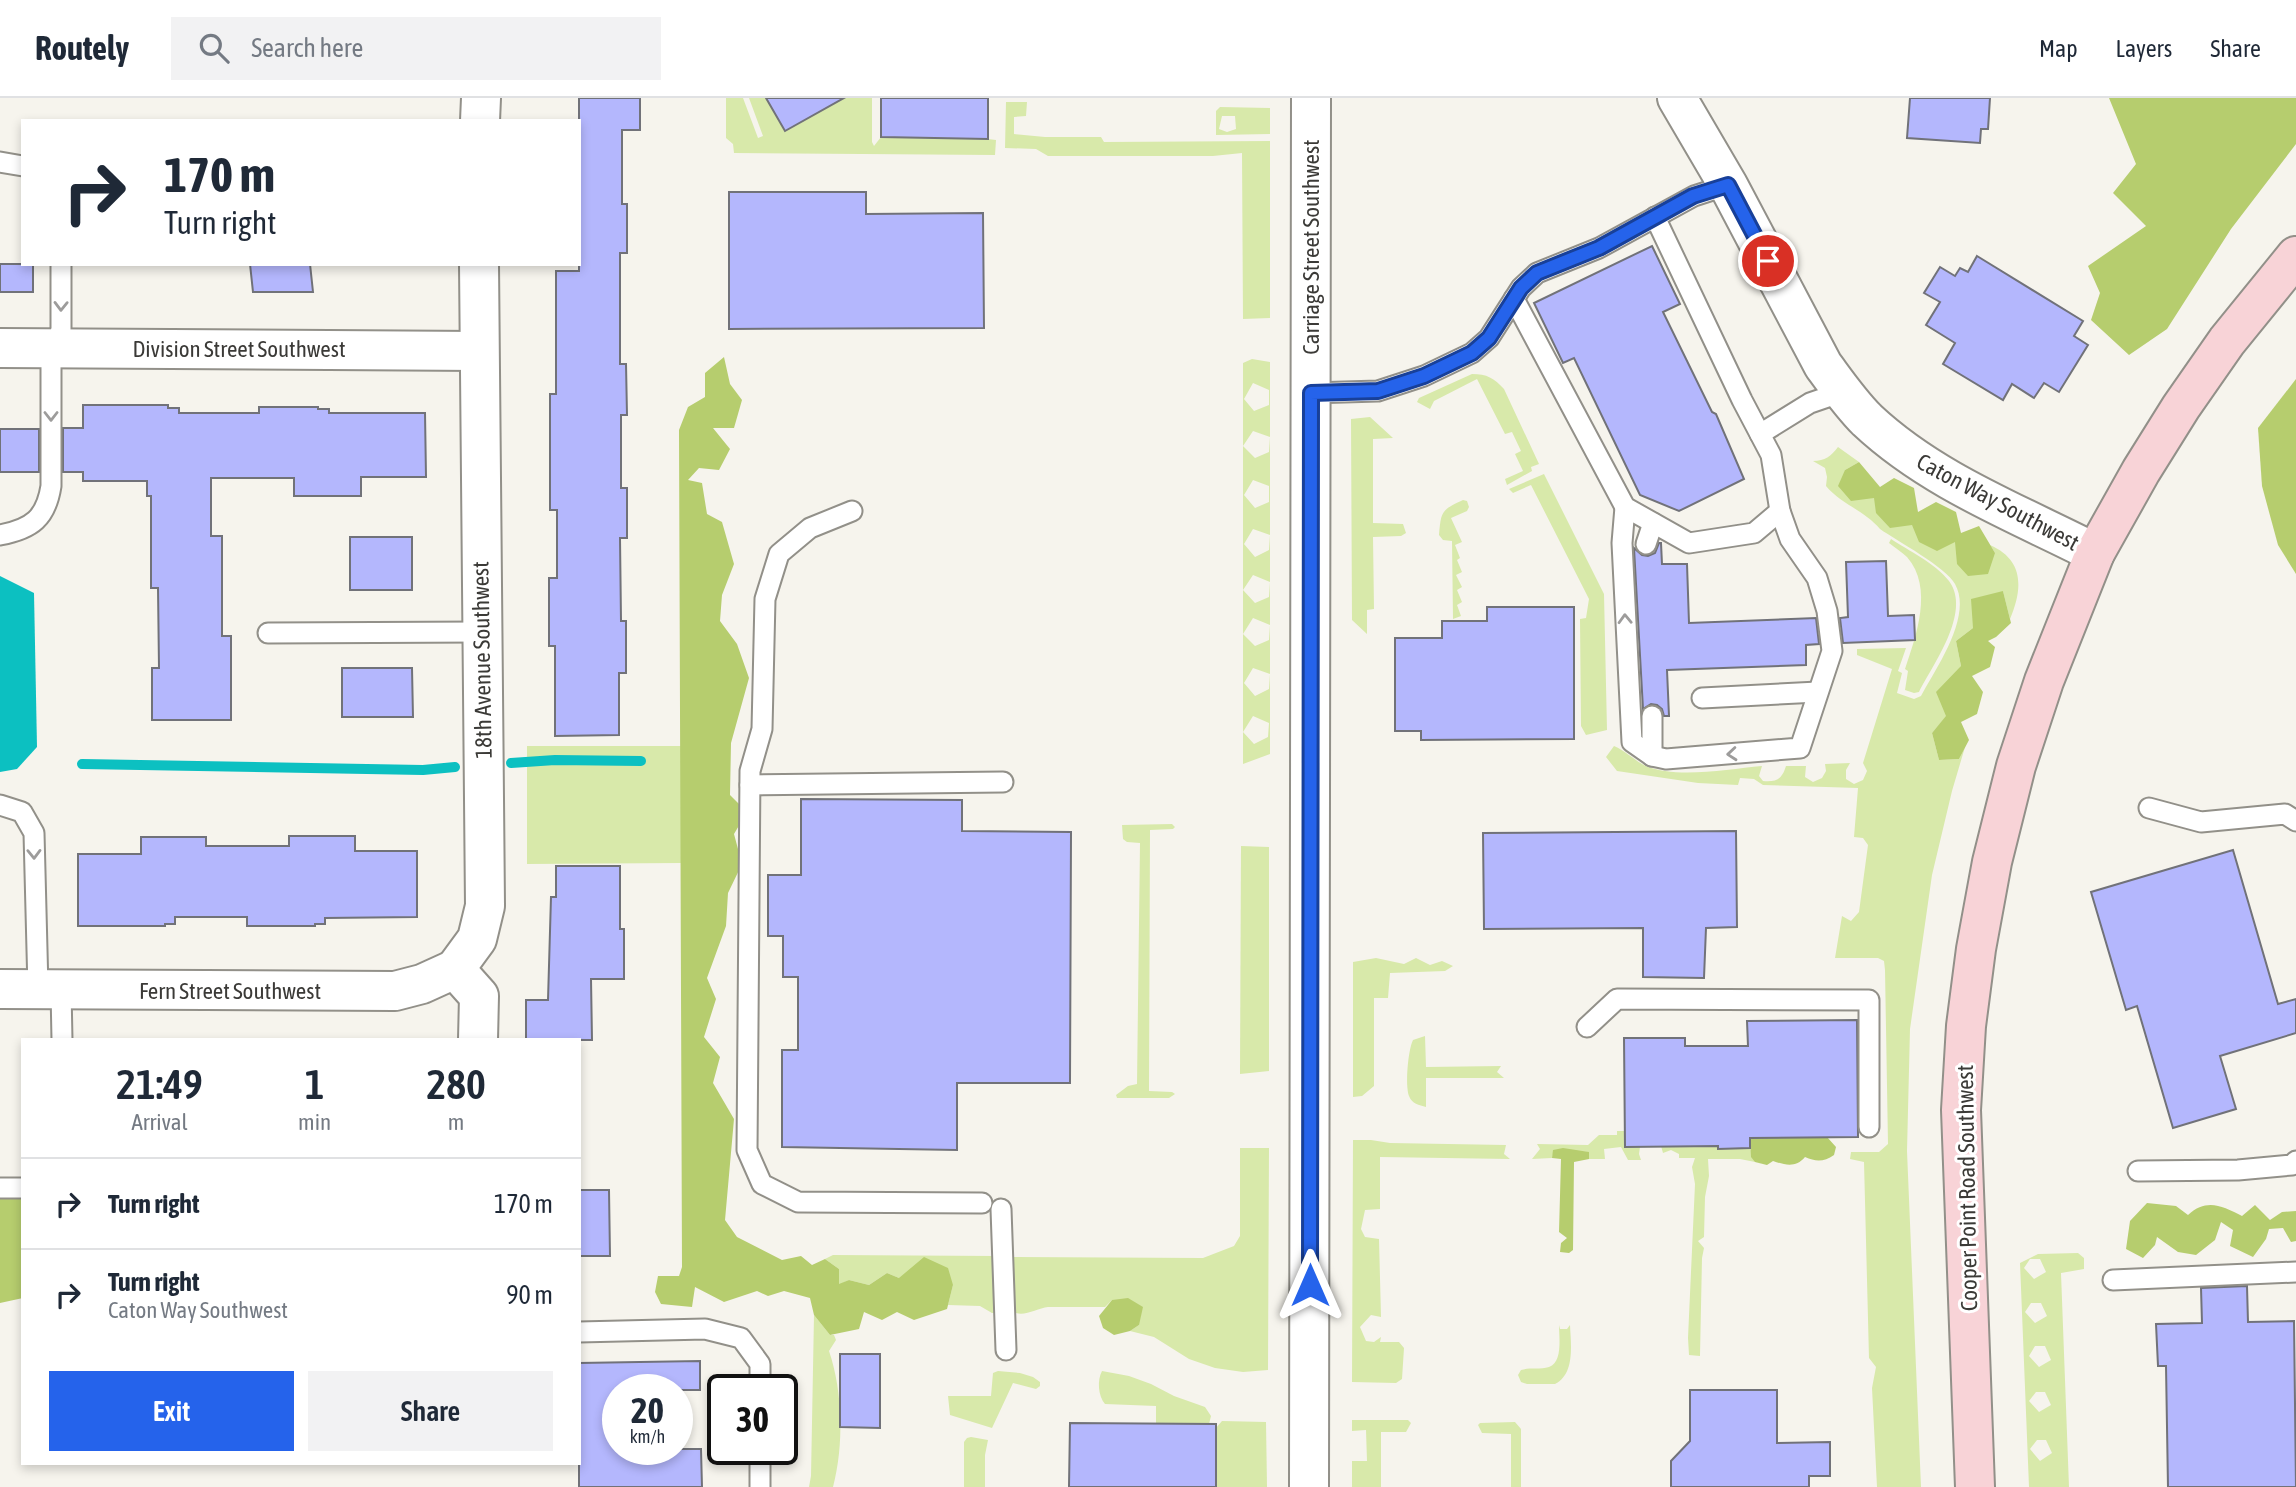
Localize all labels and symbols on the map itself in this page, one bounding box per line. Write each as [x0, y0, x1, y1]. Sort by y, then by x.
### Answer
street label: Carriage Street Southwest [1298, 139, 1324, 355]
pin [1738, 231, 1798, 291]
one-way arrow [53, 302, 69, 312]
street label: Division Street Southwest [132, 336, 346, 362]
one-way arrow [43, 411, 59, 421]
street label: Caton Way Southwest [1912, 448, 2084, 556]
street label: 18th Avenue Southwest [467, 561, 497, 759]
one-way arrow [1618, 613, 1633, 624]
one-way arrow [1726, 746, 1737, 761]
one-way arrow [26, 849, 42, 859]
street label: Fern Street Southwest [139, 978, 321, 1004]
street label: Cooper Point Road Southwest [1952, 1065, 1982, 1311]
position arrow [1273, 1248, 1347, 1322]
speed limit sign: 30 [707, 1374, 798, 1465]

